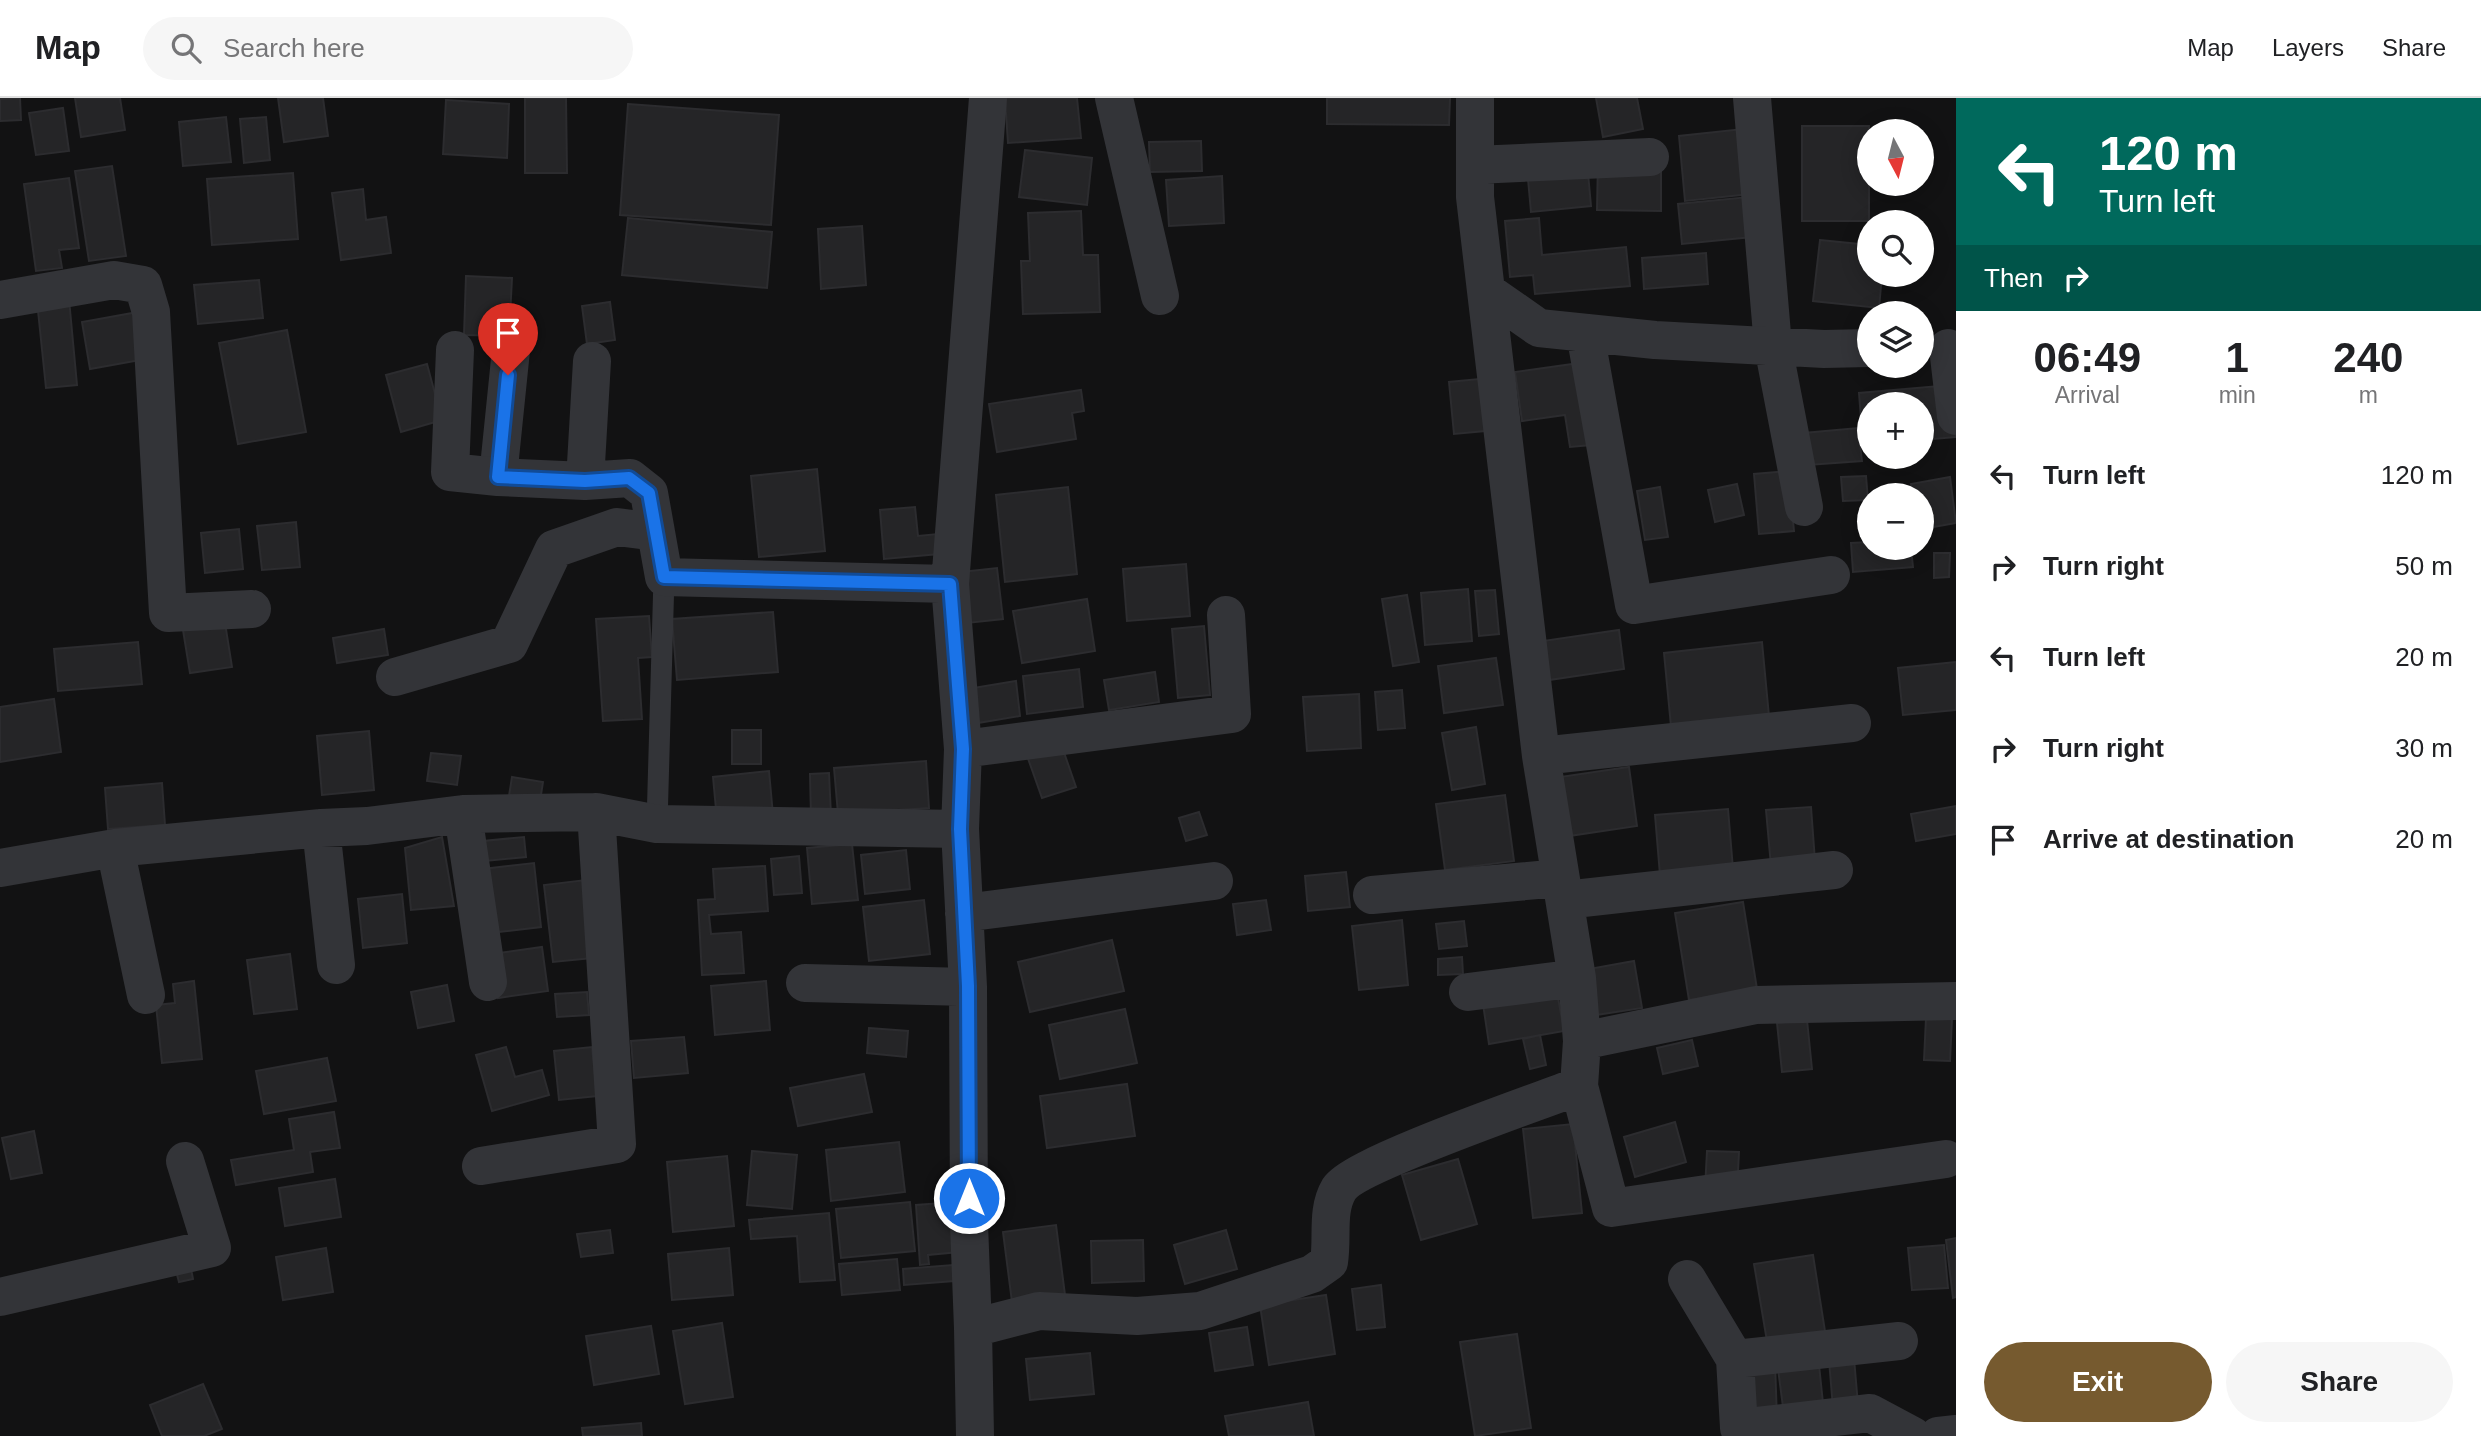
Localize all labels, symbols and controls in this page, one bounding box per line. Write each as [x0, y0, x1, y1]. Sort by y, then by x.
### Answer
search box [143, 17, 633, 80]
text: Map [35, 29, 101, 66]
icon: search [167, 29, 205, 67]
text: Search here [223, 33, 365, 63]
text: Map [2187, 34, 2234, 61]
text: Layers [2272, 34, 2344, 61]
text: Share [2382, 34, 2446, 61]
north arrow [1857, 119, 1934, 196]
map controls [1857, 119, 1934, 560]
icon: left [1984, 126, 2075, 217]
text: 120 m [2099, 126, 2238, 180]
text: Turn left [2099, 183, 2215, 219]
button: search [1857, 210, 1934, 287]
icon: right [2057, 259, 2095, 297]
text: Then [1984, 263, 2043, 293]
button: layers [1857, 301, 1934, 378]
pin [478, 303, 538, 375]
icon: arrive [489, 314, 527, 352]
text: 06:49 [2034, 334, 2141, 381]
text: 1 [2225, 334, 2249, 381]
text: 240 [2333, 334, 2403, 381]
text: Arrival [2055, 382, 2120, 408]
text: min [2219, 382, 2256, 408]
text: m [2359, 382, 2378, 408]
button: + [1857, 392, 1934, 469]
icon: left [1984, 457, 2022, 495]
text: Turn left [2043, 460, 2145, 490]
text: 120 m [2381, 460, 2453, 490]
button: − [1857, 483, 1934, 560]
icon: right [1984, 548, 2022, 586]
text: Turn right [2043, 551, 2164, 581]
text: 50 m [2395, 551, 2453, 581]
icon: left [1984, 639, 2022, 677]
text: Turn left [2043, 642, 2145, 672]
text: 20 m [2395, 642, 2453, 672]
icon: right [1984, 730, 2022, 768]
text: Turn right [2043, 733, 2164, 763]
text: 30 m [2395, 733, 2453, 763]
icon: arrive [1984, 821, 2022, 859]
text: Arrive at destination [2043, 824, 2294, 854]
text: 20 m [2395, 824, 2453, 854]
position arrow [932, 1161, 1006, 1235]
button: Exit [1984, 1342, 2212, 1422]
button: Share [2226, 1342, 2453, 1422]

